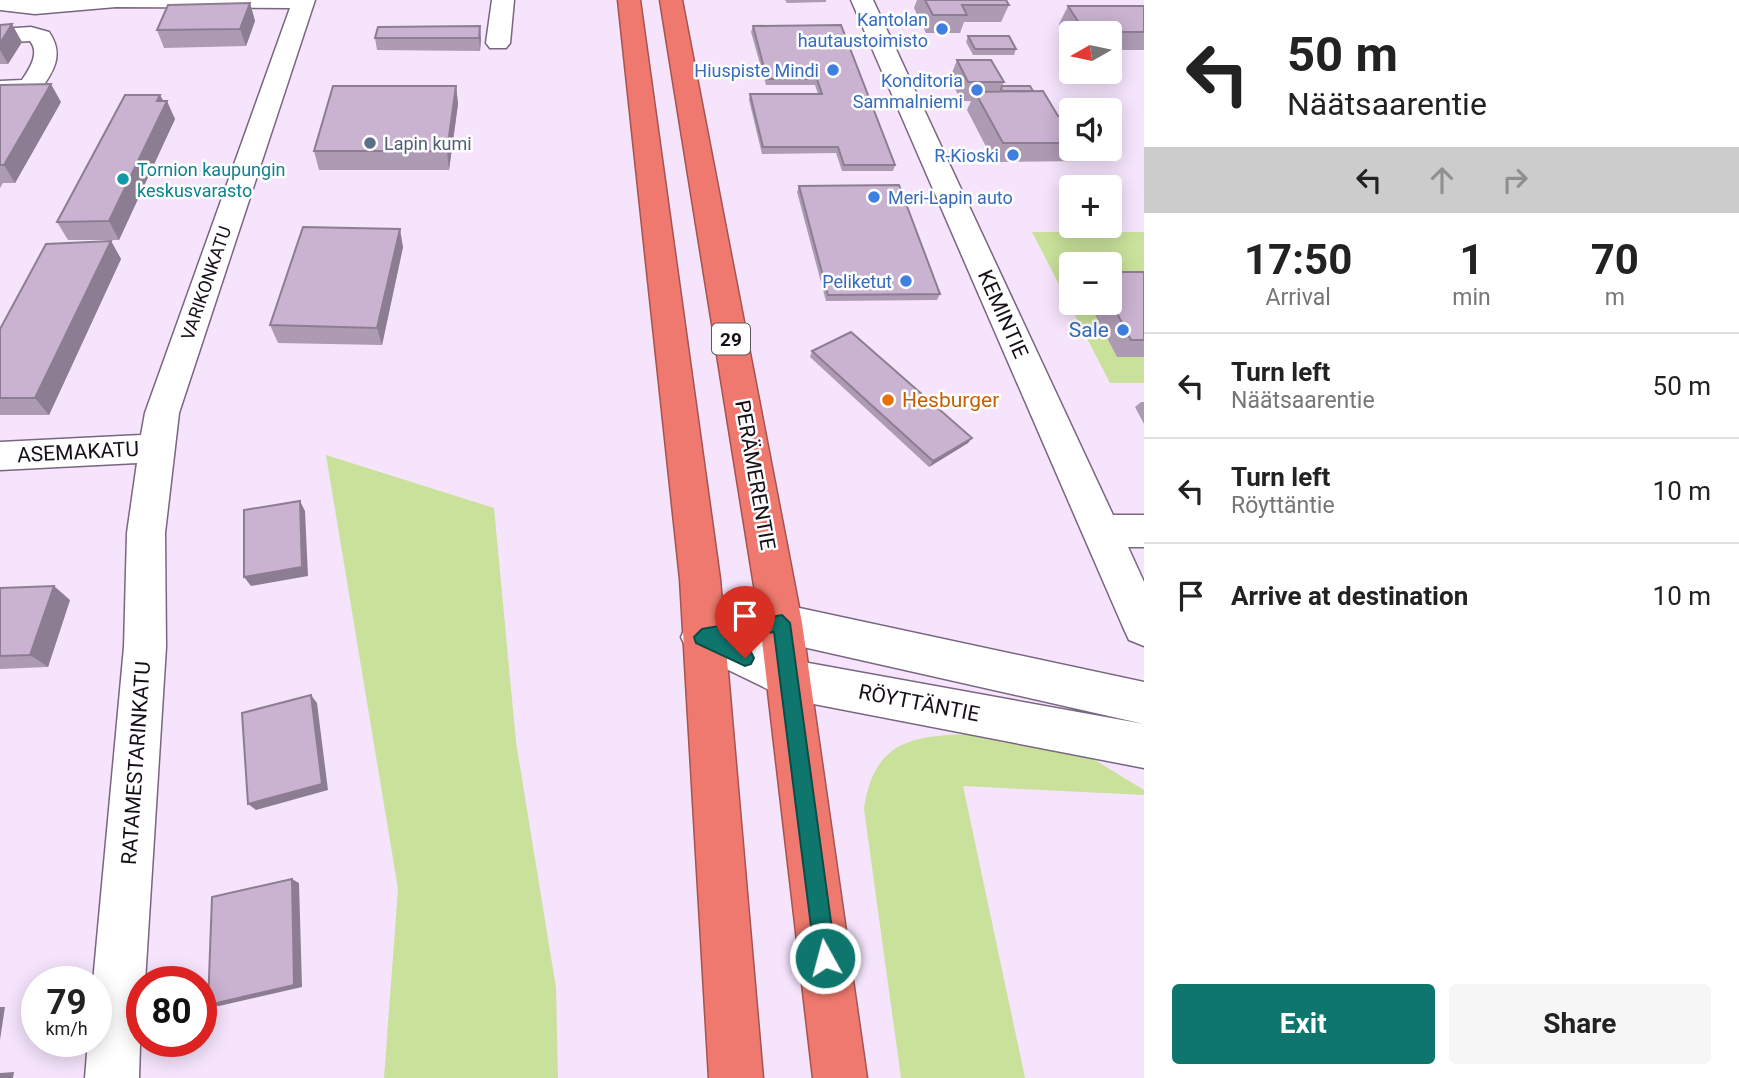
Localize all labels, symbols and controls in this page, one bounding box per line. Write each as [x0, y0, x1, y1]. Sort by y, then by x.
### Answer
place label: Kantolan hautaustoimisto [798, 9, 928, 51]
marker: Kantolan hautaustoimisto [934, 21, 950, 37]
north arrow [1059, 21, 1122, 84]
map controls [1059, 21, 1122, 315]
text: 50 m [1287, 26, 1398, 83]
icon: left [1172, 28, 1263, 119]
place label: Hiuspiste Mindi [694, 60, 819, 81]
marker: Hiuspiste Mindi [825, 62, 841, 78]
place label: Konditoria Sammalniemi [853, 70, 963, 112]
marker: Konditoria Sammalniemi [969, 82, 985, 98]
text: Näätsaarentie [1287, 85, 1487, 123]
button: sound [1059, 98, 1122, 161]
place label: Lapin kumi [384, 133, 472, 154]
marker: Lapin kumi [362, 135, 378, 151]
place label: R-Kioski [934, 145, 999, 166]
marker: R-Kioski [1005, 147, 1021, 163]
place label: Tornion kaupungin keskusvarasto [137, 159, 285, 201]
icon: left [1350, 161, 1388, 199]
icon: ahead [1423, 161, 1461, 199]
icon: right [1496, 161, 1534, 199]
marker: Tornion kaupungin keskusvarasto [115, 171, 131, 187]
button: + [1059, 175, 1122, 238]
place label: Meri-Lapin auto [888, 187, 1013, 208]
marker: Meri-Lapin auto [866, 189, 882, 205]
street label: VARIKONKATU [177, 223, 235, 343]
text: 17:50 [1244, 235, 1352, 284]
text: 1 [1459, 235, 1484, 284]
text: 70 [1591, 235, 1639, 284]
button: − [1059, 252, 1122, 315]
street label: KEMINTIE [973, 266, 1033, 362]
place label: Peliketut [822, 271, 892, 292]
marker: Peliketut [898, 273, 914, 289]
text: Arrival [1266, 284, 1331, 311]
text: min [1452, 284, 1491, 311]
text: m [1605, 284, 1625, 311]
place label: Sale [1069, 318, 1109, 342]
marker: Sale [1115, 322, 1131, 338]
road number: 29 [712, 324, 750, 354]
text: Turn left [1231, 357, 1330, 387]
icon: left [1172, 367, 1210, 405]
text: 50 m [1653, 371, 1711, 401]
text: Näätsaarentie [1231, 387, 1375, 414]
place label: Hesburger [902, 388, 999, 412]
marker: Hesburger [880, 392, 896, 408]
street label: PERÄMERENTIE [730, 398, 780, 552]
street label: ASEMAKATU [16, 437, 140, 467]
text: Turn left [1231, 462, 1330, 492]
icon: left [1172, 472, 1210, 510]
text: 10 m [1653, 476, 1711, 506]
text: Röyttäntie [1231, 492, 1335, 519]
icon: arrive [1172, 577, 1210, 615]
text: Arrive at destination [1231, 581, 1468, 611]
text: 10 m [1653, 581, 1711, 611]
pin [715, 586, 775, 658]
icon: arrive [726, 597, 764, 635]
street label: RATAMESTARINKATU [117, 660, 155, 866]
street label: RÖYTTÄNTIE [856, 680, 982, 726]
position arrow [788, 921, 862, 995]
speed limit sign: 80 [126, 966, 217, 1057]
text: 79 [46, 982, 87, 1023]
button: Exit [1172, 984, 1435, 1064]
button: Share [1449, 984, 1711, 1064]
text: km/h [45, 1018, 88, 1039]

